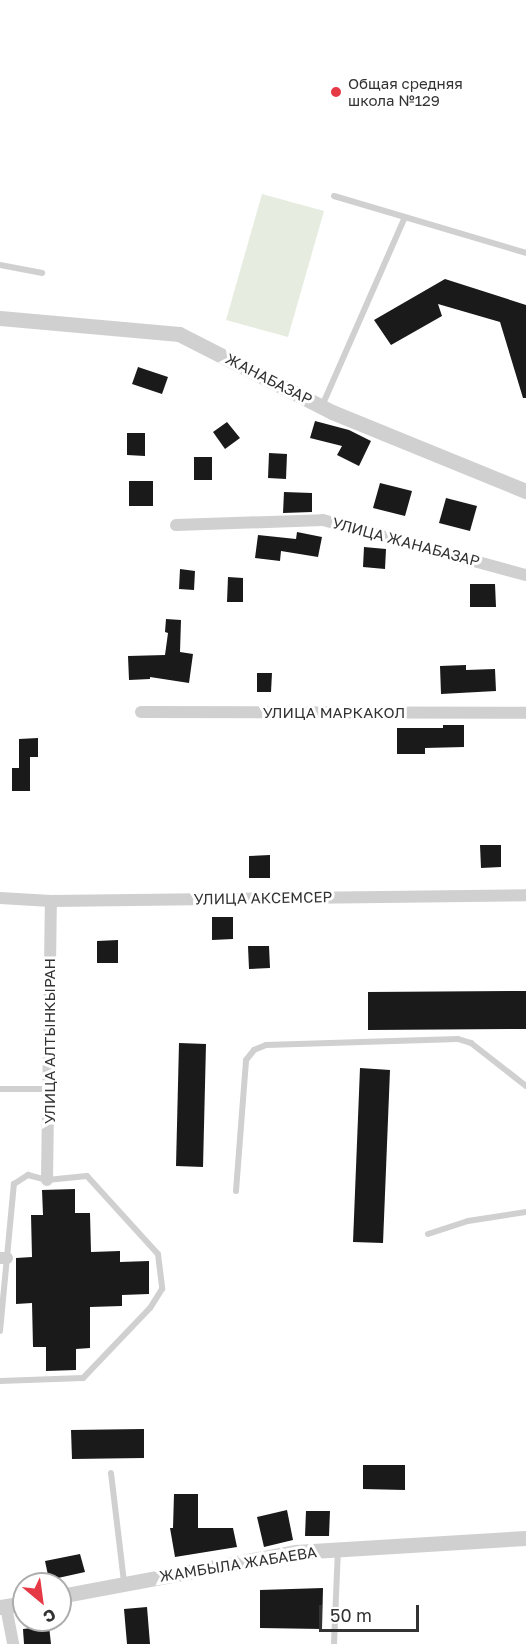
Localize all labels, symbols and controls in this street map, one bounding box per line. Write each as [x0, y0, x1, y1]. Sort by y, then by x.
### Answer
place label: Общая средняя школа №129 [348, 74, 463, 109]
marker: Общая средняя школа №129 [329, 85, 343, 99]
street label: ЖАНАБАЗАР [223, 349, 315, 409]
street label: УЛИЦА ЖАНАБАЗАР [330, 514, 482, 570]
street label: УЛИЦА МАРКАКОЛ [263, 704, 405, 722]
street label: УЛИЦА АКСЕМСЕР [194, 888, 332, 908]
street label: УЛИЦА АЛТЫНКЫРАН [41, 958, 59, 1124]
street label: ЖАМБЫЛА ЖАБАЕВА [158, 1543, 318, 1585]
north arrow [12, 1572, 72, 1632]
scale bar [322, 1593, 422, 1631]
text: С [40, 1604, 60, 1627]
text: 50 m [330, 1604, 372, 1626]

